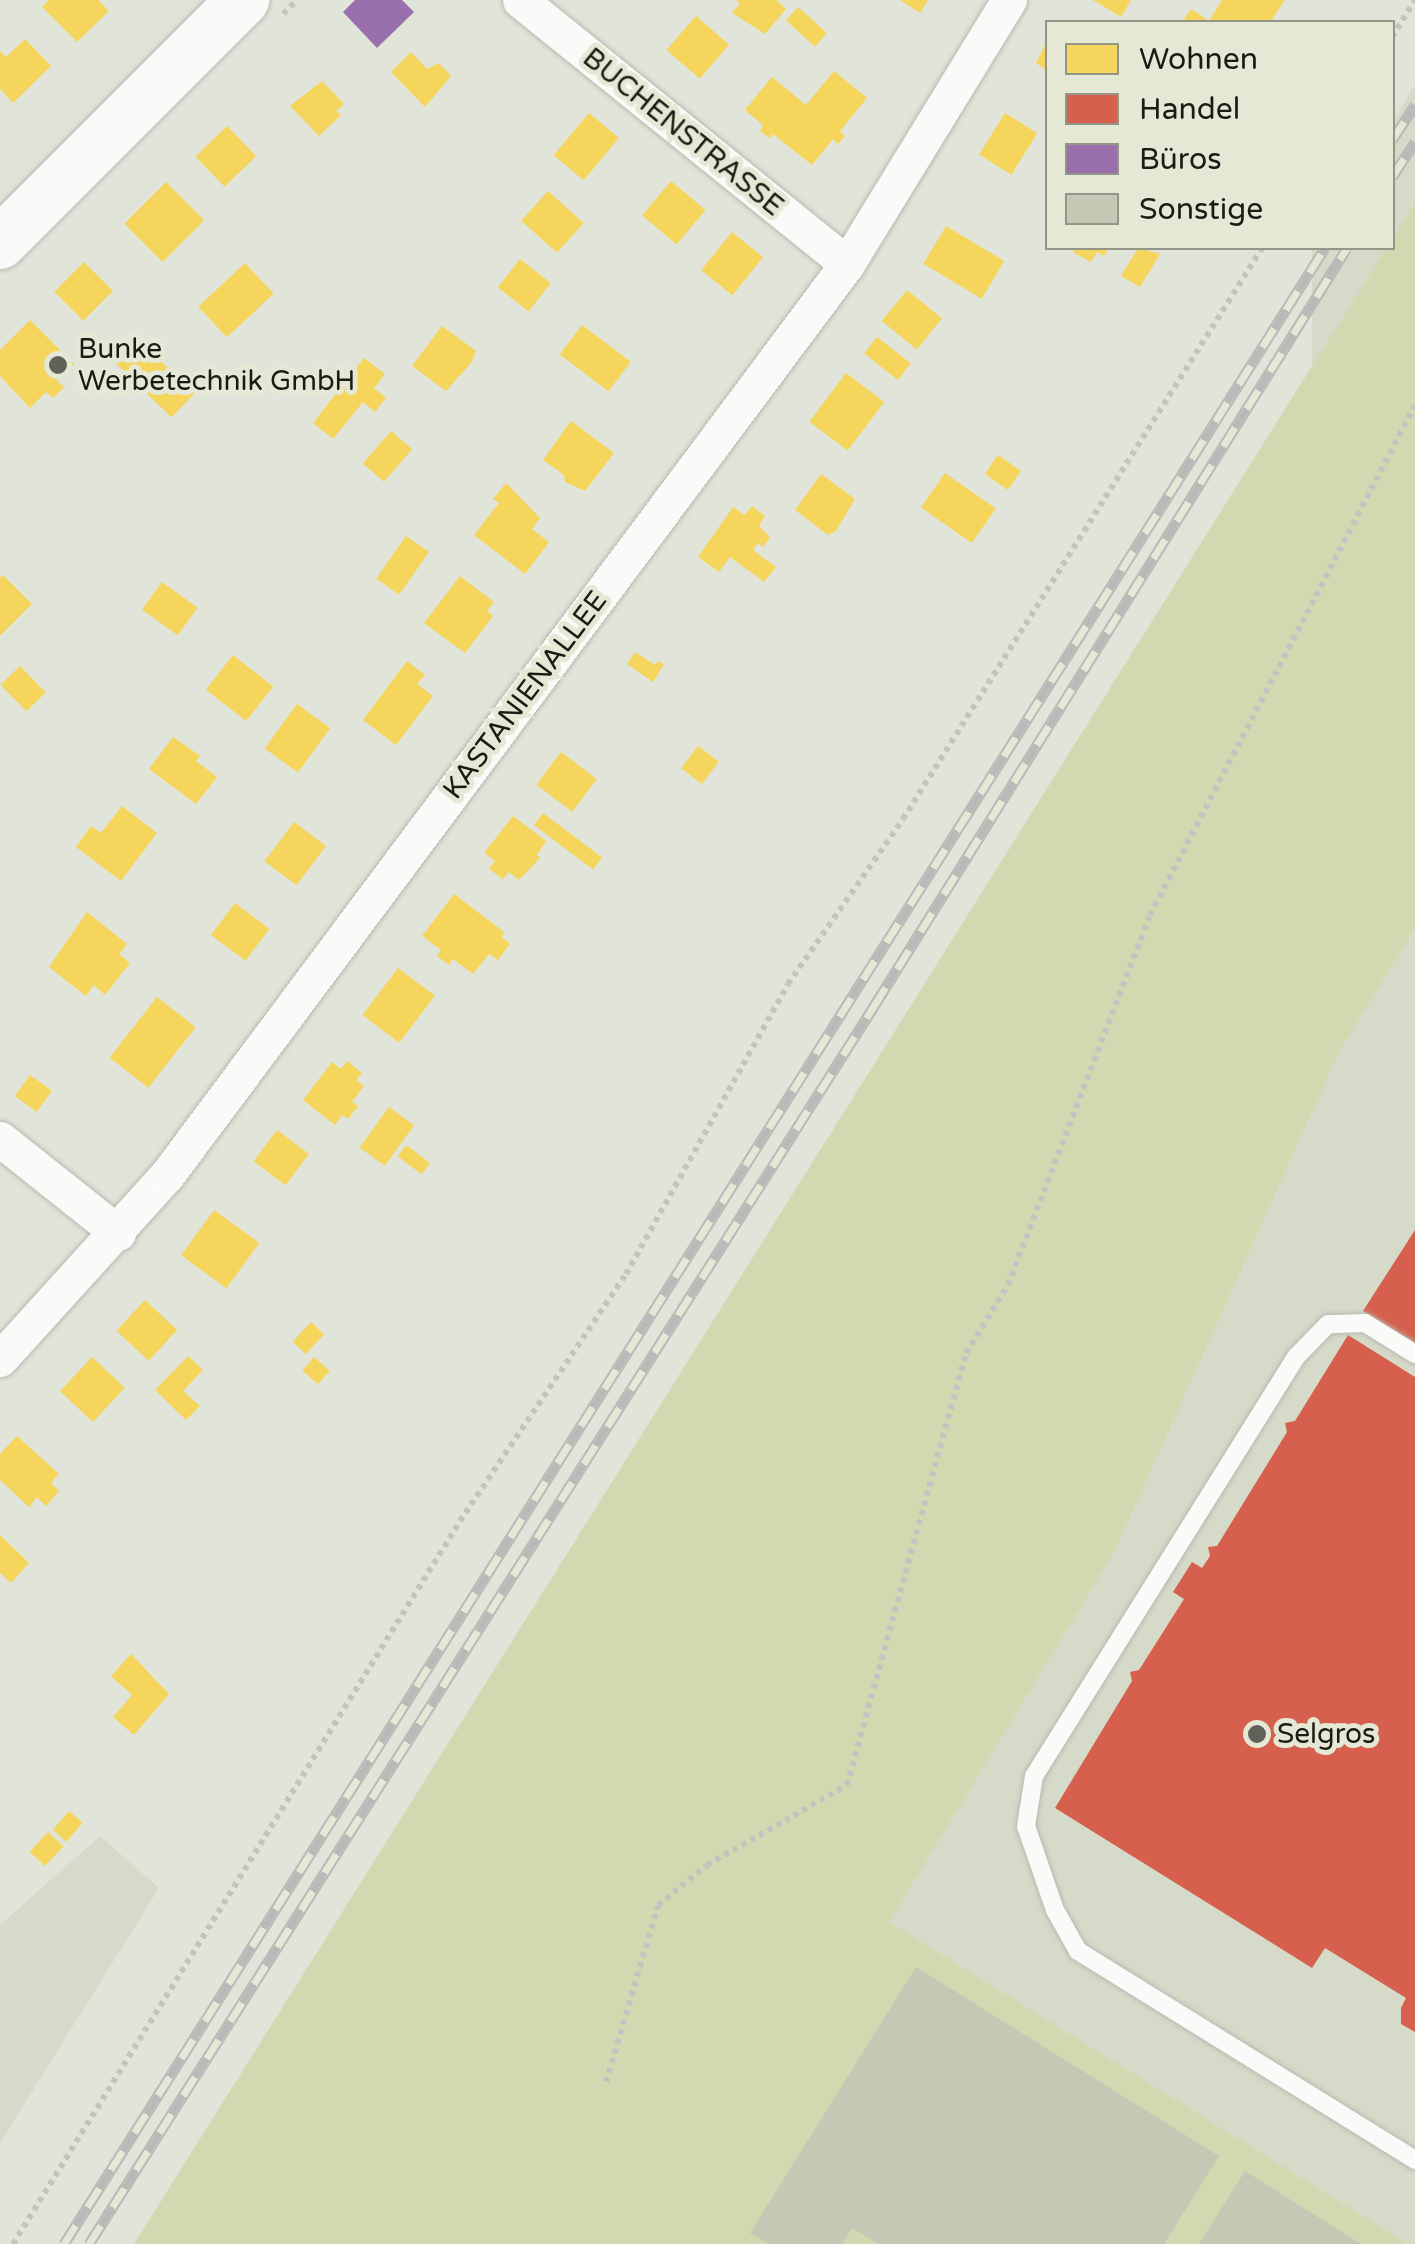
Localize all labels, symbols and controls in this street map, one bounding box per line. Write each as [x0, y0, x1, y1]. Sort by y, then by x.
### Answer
legend [1045, 20, 1395, 250]
street label: BUCHENSTRASSE [576, 41, 790, 223]
text: Wohnen [1139, 41, 1258, 78]
text: Handel [1139, 91, 1240, 128]
text: Büros [1139, 141, 1222, 178]
text: Sonstige [1139, 191, 1263, 228]
place label: Bunke Werbetechnik GmbH [78, 332, 355, 398]
marker: Bunke Werbetechnik GmbH [47, 354, 69, 376]
street label: KASTANIENALLEE [436, 585, 614, 805]
place label: Selgros [1277, 1717, 1376, 1751]
marker: Selgros [1246, 1723, 1268, 1745]

